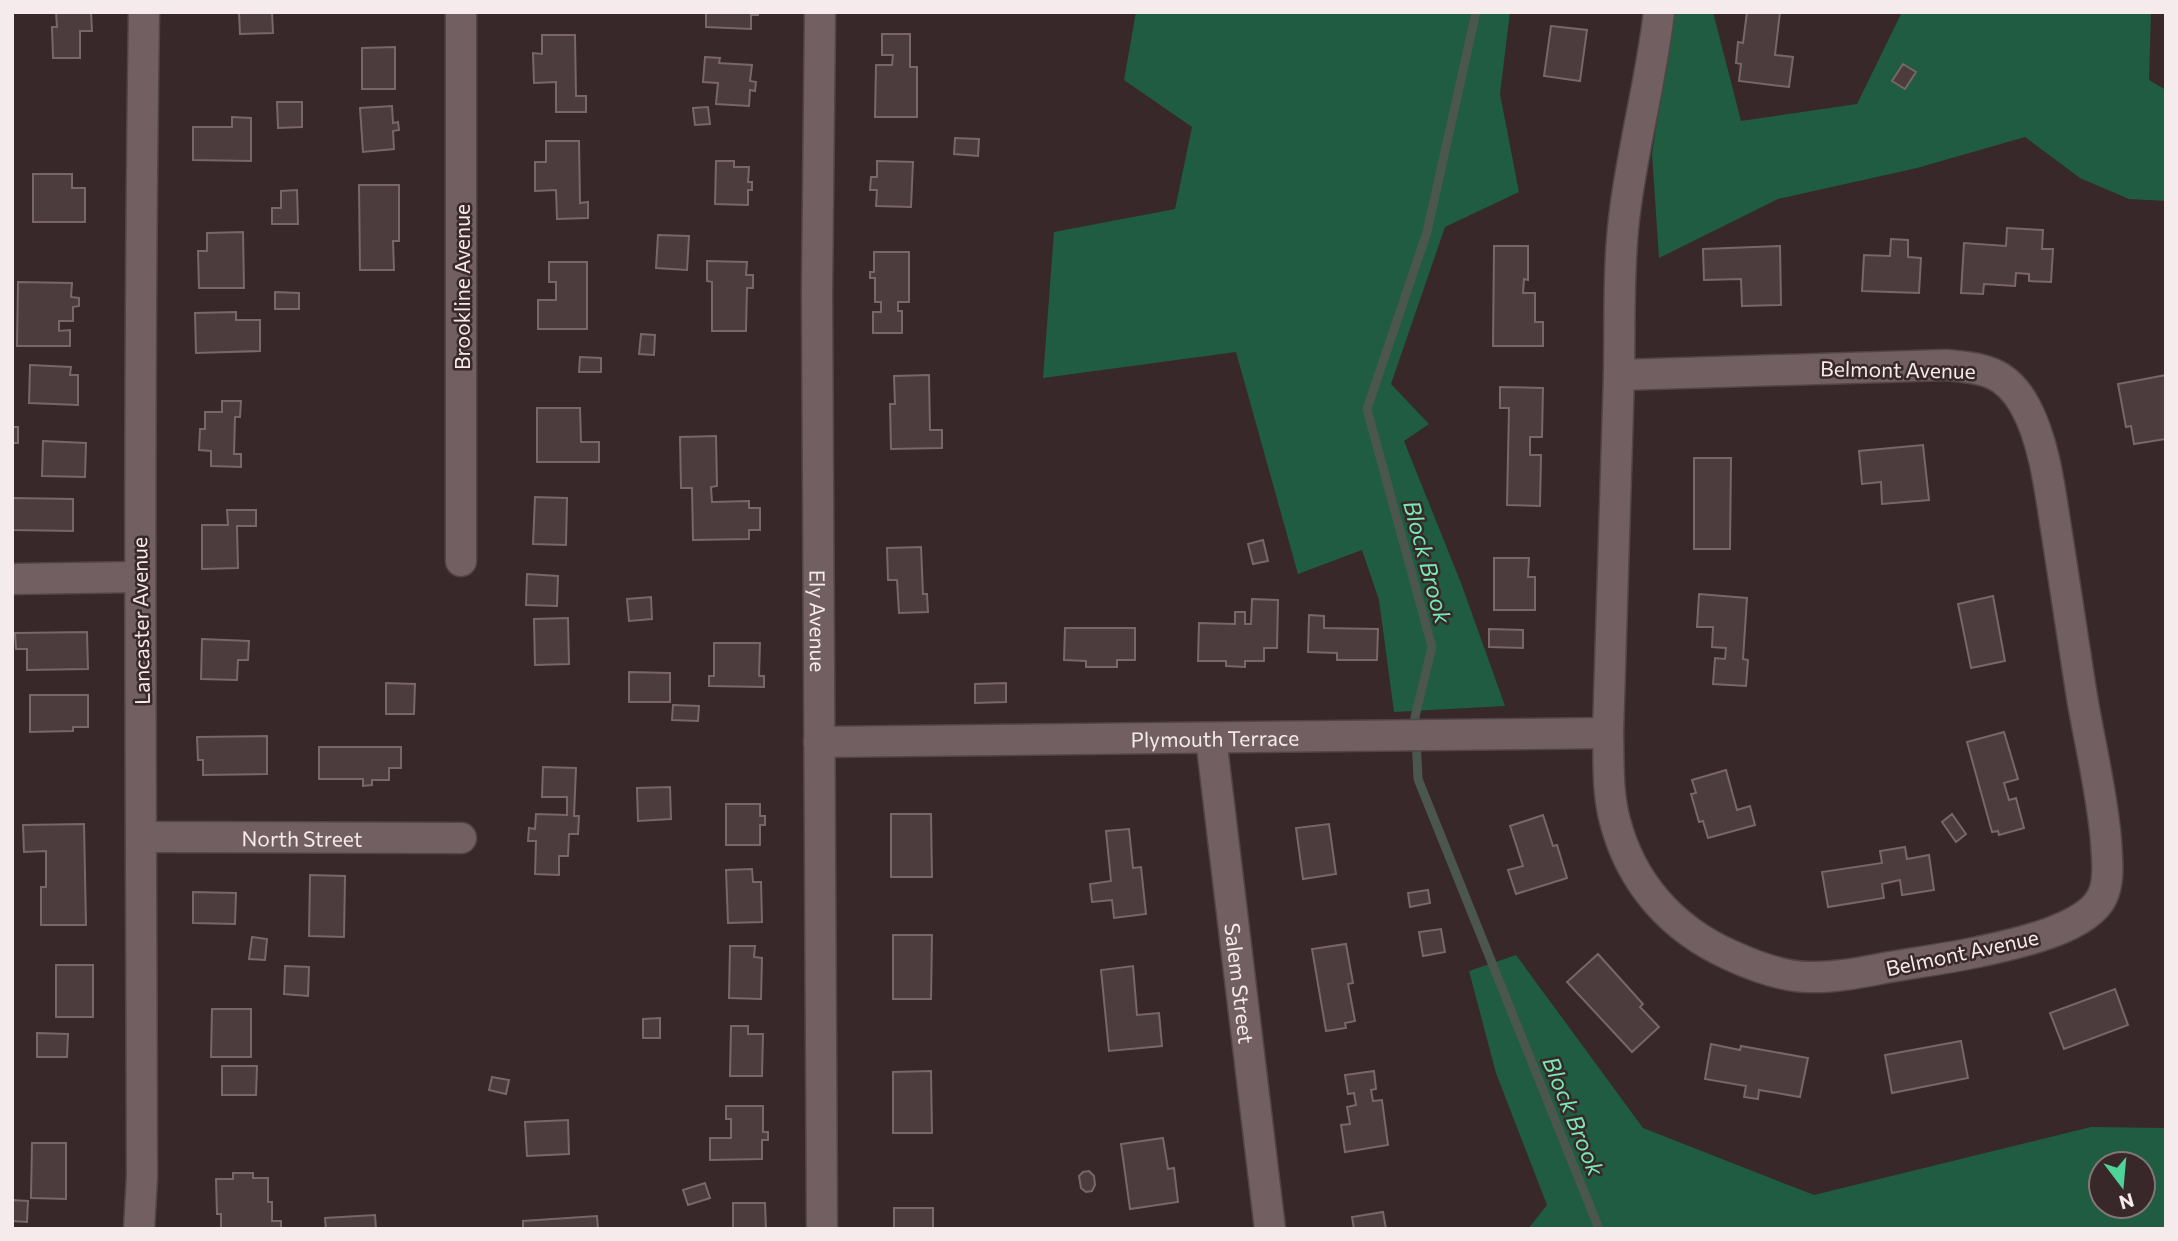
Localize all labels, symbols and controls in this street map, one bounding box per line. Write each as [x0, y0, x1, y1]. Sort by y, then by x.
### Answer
street label: Brookline Avenue [449, 204, 474, 370]
street label: Belmont Avenue [1820, 355, 1976, 383]
water label: Block Brook [1398, 497, 1458, 627]
street label: Lancaster Avenue [126, 537, 154, 705]
street label: Ely Avenue [806, 570, 832, 672]
street label: Plymouth Terrace [1130, 724, 1299, 751]
street label: North Street [242, 825, 362, 850]
street label: Salem Street [1221, 921, 1260, 1045]
street label: Belmont Avenue [1883, 924, 2041, 980]
water label: Block Brook [1537, 1052, 1611, 1180]
north arrow [2087, 1150, 2157, 1220]
text: N [2117, 1189, 2137, 1215]

